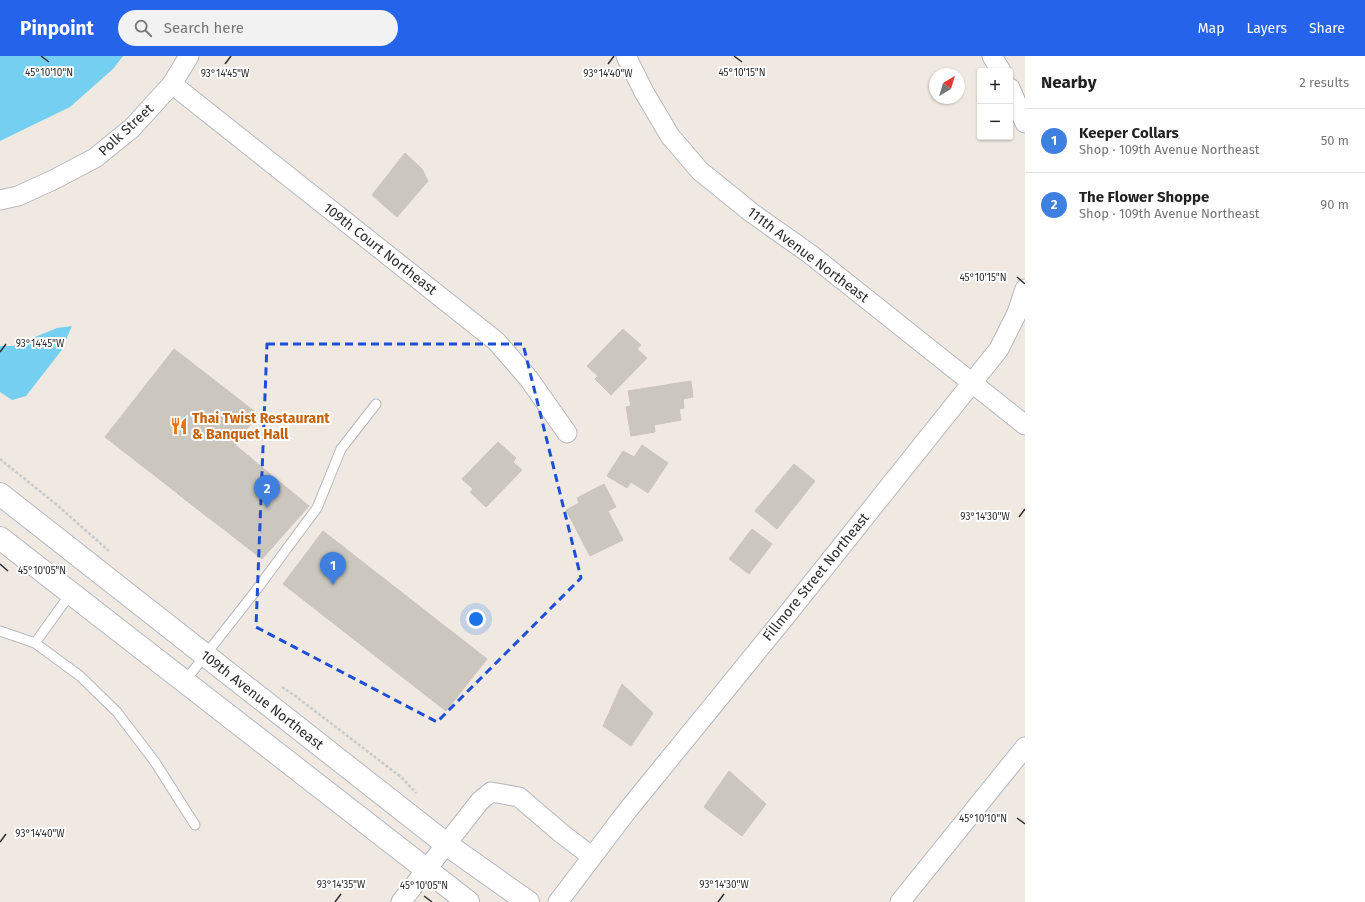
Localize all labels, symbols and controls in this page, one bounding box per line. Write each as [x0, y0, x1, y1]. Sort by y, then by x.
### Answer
search box [118, 10, 398, 46]
text: Pinpoint [20, 17, 94, 40]
icon: search [132, 17, 154, 39]
text: Search here [164, 19, 244, 37]
text: Map [1198, 20, 1224, 37]
text: Layers [1246, 20, 1287, 37]
text: Share [1309, 20, 1345, 37]
text: 45°10'10"N [25, 67, 73, 79]
text: 45°10'15"N [718, 67, 766, 79]
text: 93°14'45"W [201, 68, 250, 80]
text: 93°14'40"W [583, 68, 633, 80]
north arrow [929, 68, 965, 104]
map controls [977, 68, 1013, 140]
button: + [977, 68, 1013, 104]
text: Nearby [1041, 72, 1096, 93]
text: 2 results [1299, 75, 1349, 90]
street label: Polk Street [95, 100, 158, 160]
button: − [977, 104, 1013, 140]
text: Keeper Collars [1079, 124, 1179, 142]
text: 1 [1051, 133, 1057, 148]
text: 50 m [1321, 133, 1349, 148]
text: Shop · 109th Avenue Northeast [1079, 142, 1259, 157]
text: The Flower Shoppe [1079, 188, 1209, 206]
text: 2 [1051, 197, 1057, 212]
text: 90 m [1320, 197, 1349, 212]
street label: 109th Court Northeast [320, 199, 441, 299]
street label: 111th Avenue Northeast [744, 204, 873, 307]
text: Shop · 109th Avenue Northeast [1079, 206, 1259, 221]
text: 45°10'15"N [959, 272, 1007, 284]
text: 93°14'45"W [16, 338, 65, 350]
place label: Thai Twist Restaurant & Banquet Hall [192, 410, 330, 443]
restaurant icon: Thai Twist Restaurant & Banquet Hall [169, 416, 189, 436]
pin: 2 [254, 475, 280, 508]
street label: Fillmore Street Northeast [759, 509, 873, 644]
text: 93°14'30"W [960, 511, 1010, 523]
pin: 1 [320, 552, 346, 585]
text: 45°10'05"N [18, 565, 66, 577]
your location [466, 609, 486, 629]
street label: 109th Avenue Northeast [197, 647, 328, 754]
text: 45°10'10"N [959, 813, 1007, 825]
text: 93°14'40"W [15, 828, 65, 840]
text: 93°14'35"W [317, 879, 366, 891]
text: 93°14'30"W [699, 879, 749, 891]
text: 45°10'05"N [400, 880, 448, 892]

